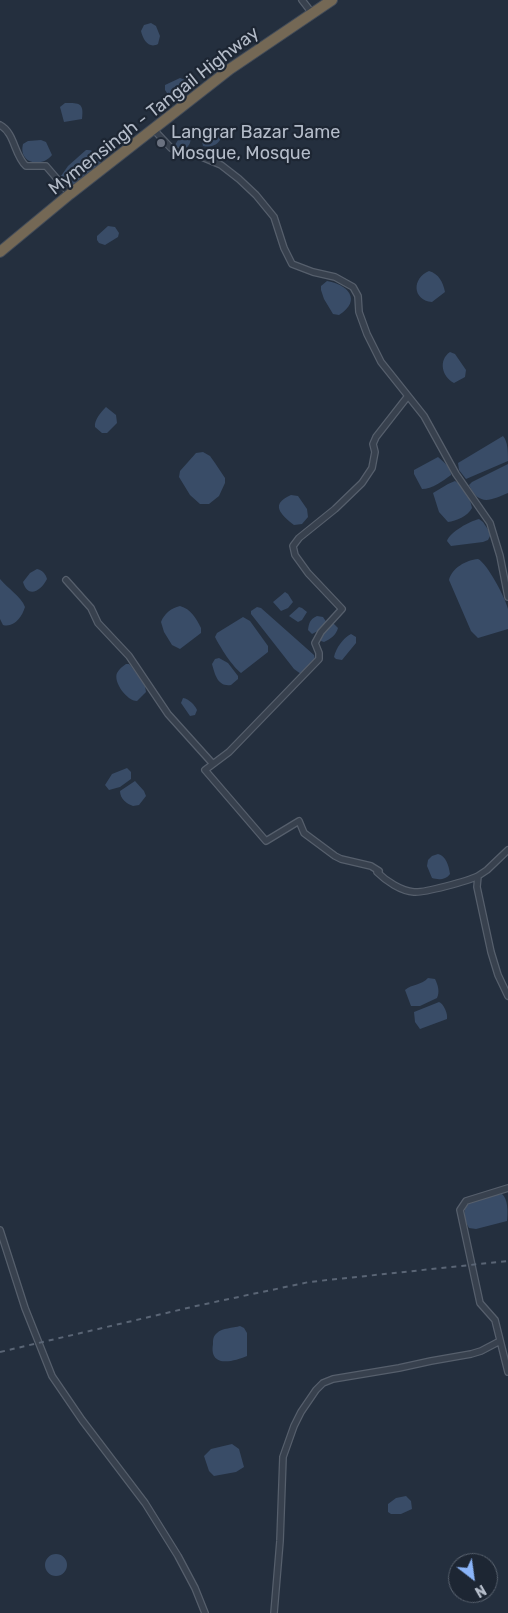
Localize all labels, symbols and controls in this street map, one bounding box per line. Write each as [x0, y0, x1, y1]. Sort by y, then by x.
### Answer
street label: Mymensingh - Tangail Highway [45, 22, 263, 200]
place label: Langrar Bazar Jame Mosque, Mosque [171, 122, 340, 164]
marker: Langrar Bazar Jame Mosque, Mosque [155, 137, 167, 149]
north arrow [448, 1553, 498, 1603]
text: N [472, 1581, 489, 1600]

